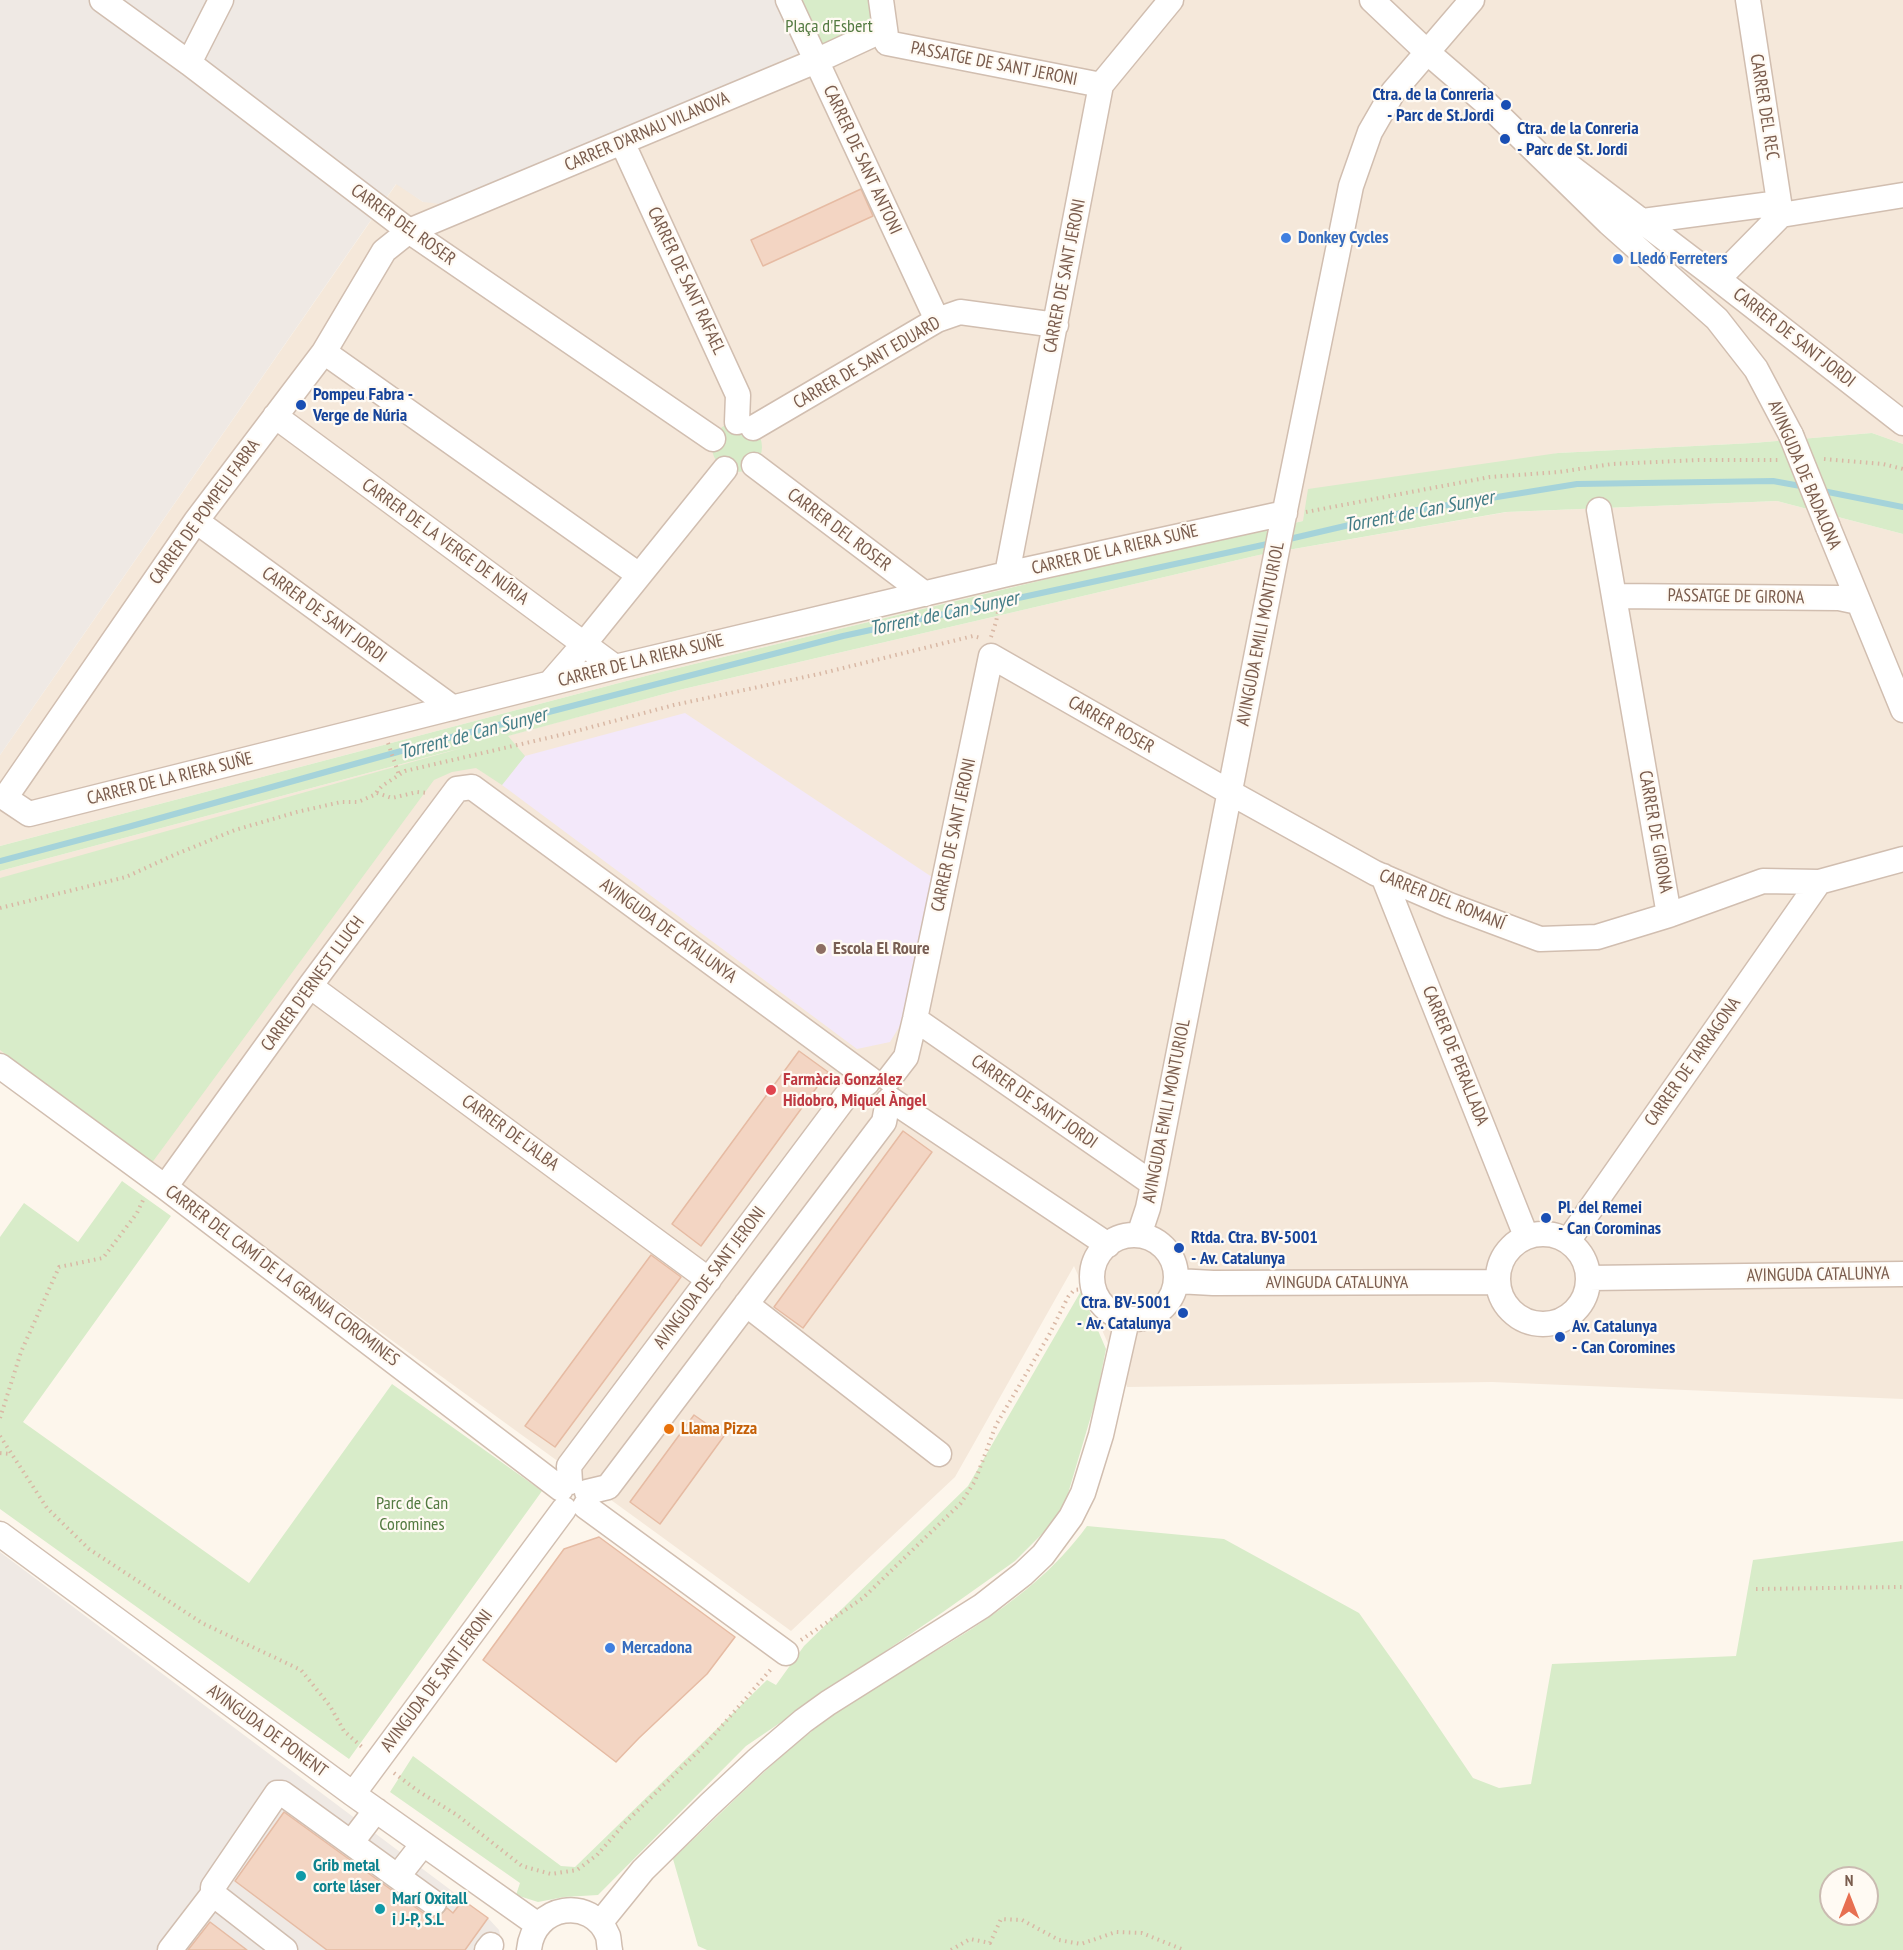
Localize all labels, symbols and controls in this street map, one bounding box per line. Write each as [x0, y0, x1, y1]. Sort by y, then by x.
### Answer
park label: Plaça d'Esbert [785, 16, 873, 38]
street label: PASSATGE DE SANT JERONI [909, 37, 1079, 91]
street label: CARRER DEL REC [1745, 53, 1783, 161]
street label: CARRER DE SANT ANTONI [818, 82, 906, 238]
place label: Ctra. de la Conreria - Parc de St.Jordi [1372, 84, 1494, 127]
street label: CARRER D'ARNAU VILANOVA [562, 88, 732, 176]
marker: Ctra. de la Conreria - Parc de St.Jordi [1499, 98, 1513, 112]
place label: Ctra. de la Conreria - Parc de St. Jordi [1517, 118, 1639, 160]
marker: Ctra. de la Conreria - Parc de St. Jordi [1498, 132, 1512, 146]
street label: CARRER DEL ROSER [346, 180, 460, 270]
street label: CARRER DE SANT JERONI [1039, 197, 1091, 355]
street label: CARRER DE SANT RAFAEL [642, 204, 730, 358]
place label: Donkey Cycles [1298, 227, 1389, 249]
marker: Donkey Cycles [1279, 231, 1293, 245]
place label: Lledó Ferreters [1630, 248, 1727, 270]
marker: Lledó Ferreters [1611, 252, 1625, 266]
street label: CARRER DE SANT JORDI [1729, 284, 1859, 392]
street label: CARRER DE SANT EDUARD [790, 312, 944, 414]
place label: Pompeu Fabra - Verge de Núria [313, 384, 413, 426]
street label: AVINGUDA DE BADALONA [1763, 397, 1845, 553]
marker: Pompeu Fabra - Verge de Núria [294, 398, 308, 412]
street label: CARRER DE POMPEU FABRA [145, 435, 265, 589]
street label: CARRER DE LA VERGE DE NÚRIA [357, 474, 533, 610]
street label: CARRER DEL ROSER [783, 484, 895, 576]
water label: Torrent de Can Sunyer [1342, 486, 1496, 538]
street label: CARRER DE LA RIERA SUÑE [1030, 520, 1200, 580]
street label: AVINGUDA EMILI MONTURIOL [1233, 540, 1289, 728]
street label: CARRER DE SANT JORDI [257, 562, 391, 668]
street label: PASSATGE DE GIRONA [1668, 585, 1804, 609]
water label: Torrent de Can Sunyer [867, 587, 1021, 641]
street label: CARRER DE LA RIERA SUÑE [556, 630, 726, 692]
street label: CARRER ROSER [1064, 692, 1158, 758]
water label: Torrent de Can Sunyer [397, 703, 549, 765]
street label: CARRER DE LA RIERA SUÑE [85, 748, 255, 810]
street label: CARRER DE SANT JERONI [927, 756, 981, 914]
street label: CARRER DE GIRONA [1634, 769, 1676, 895]
street label: CARRER DEL ROMANÍ [1376, 865, 1508, 935]
street label: AVINGUDA DE CATALUNYA [595, 874, 741, 988]
street label: CARRER D'ERNEST LLUCH [257, 912, 369, 1056]
place label: Escola El Roure [833, 938, 930, 960]
marker: Escola El Roure [814, 942, 828, 956]
street label: CARRER DE PERALLADA [1417, 983, 1493, 1129]
street label: CARRER DE TARRAGONA [1640, 993, 1746, 1131]
street label: AVINGUDA EMILI MONTURIOL [1139, 1017, 1195, 1205]
street label: CARRER DE SANT JORDI [967, 1050, 1101, 1154]
place label: Farmàcia González Hidobro, Miquel Àngel [783, 1069, 926, 1112]
marker: Farmàcia González Hidobro, Miquel Àngel [764, 1083, 778, 1097]
street label: CARRER DE L'ALBA [457, 1091, 563, 1175]
street label: CARRER DEL CAMÍ DE LA GRANJA COROMINES [161, 1181, 403, 1371]
place label: Pl. del Remei - Can Corominas [1558, 1197, 1661, 1240]
street label: AVINGUDA DE SANT JERONI [650, 1203, 770, 1353]
marker: Pl. del Remei - Can Corominas [1539, 1211, 1553, 1225]
place label: Rtda. Ctra. BV-5001 - Av. Catalunya [1191, 1227, 1318, 1270]
marker: Rtda. Ctra. BV-5001 - Av. Catalunya [1172, 1241, 1186, 1255]
street label: AVINGUDA CATALUNYA [1746, 1263, 1890, 1287]
street label: AVINGUDA CATALUNYA [1266, 1272, 1408, 1294]
place label: Ctra. BV-5001 - Av. Catalunya [1077, 1292, 1171, 1334]
marker: Ctra. BV-5001 - Av. Catalunya [1176, 1306, 1190, 1320]
place label: Av. Catalunya - Can Coromines [1572, 1316, 1675, 1358]
marker: Av. Catalunya - Can Coromines [1553, 1330, 1567, 1344]
place label: Llama Pizza [681, 1418, 757, 1440]
marker: Llama Pizza [662, 1422, 676, 1436]
park label: Parc de Can Coromines [376, 1493, 448, 1536]
street label: AVINGUDA DE SANT JERONI [377, 1606, 497, 1756]
place label: Mercadona [622, 1637, 692, 1659]
marker: Mercadona [603, 1641, 617, 1655]
street label: AVINGUDA DE PONENT [203, 1680, 331, 1782]
place label: Grib metal corte láser [313, 1855, 381, 1898]
north arrow [1819, 1866, 1879, 1926]
marker: Grib metal corte láser [294, 1869, 308, 1883]
text: N [1845, 1870, 1853, 1890]
place label: Marí Oxitall i J-P, S.L [392, 1888, 467, 1930]
marker: Marí Oxitall i J-P, S.L [373, 1902, 387, 1916]

